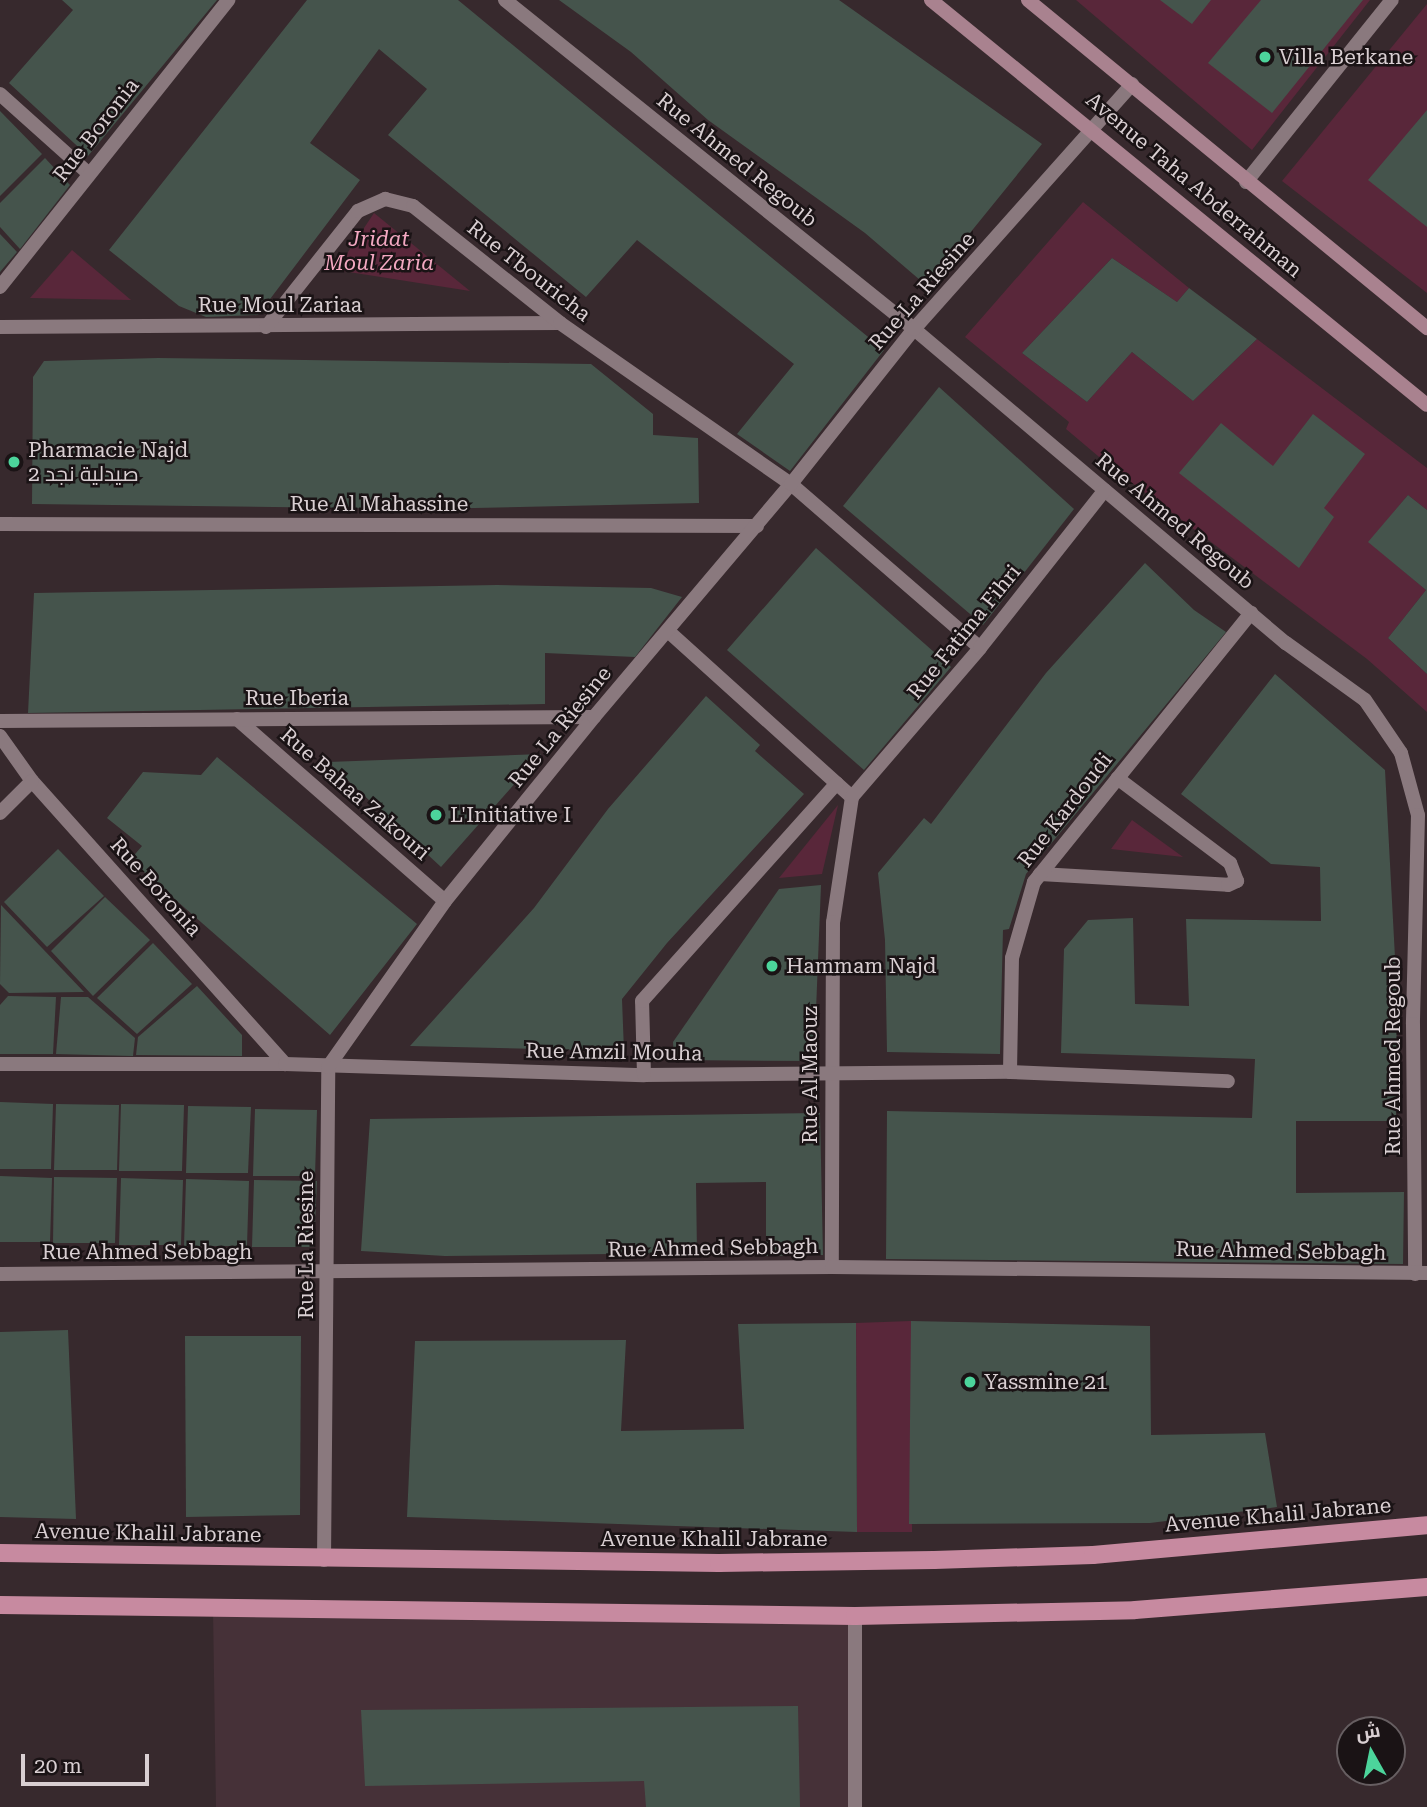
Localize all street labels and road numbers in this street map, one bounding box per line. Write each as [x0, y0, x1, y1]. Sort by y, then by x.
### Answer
street label: Rue Boronia [48, 73, 144, 187]
street label: Avenue Taha Abderrahman [1081, 87, 1307, 283]
street label: Rue Ahmed Regoub [652, 88, 822, 232]
street label: Rue Tbouricha [462, 215, 596, 327]
street label: Rue La Riesine [864, 227, 980, 355]
street label: Rue Moul Zariaa [198, 292, 362, 318]
street label: Rue Ahmed Regoub [1091, 447, 1259, 595]
street label: Rue Al Mahassine [290, 491, 468, 517]
street label: Rue Fatima Fihri [902, 560, 1026, 704]
street label: Rue La Riesine [503, 661, 617, 793]
street label: Rue Iberia [245, 685, 349, 711]
street label: Rue Bahaa Zakouri [275, 722, 435, 866]
street label: Rue Kardoudi [1012, 748, 1118, 872]
street label: Rue Boronia [105, 832, 207, 942]
street label: Rue Ahmed Regoub [1380, 957, 1406, 1155]
street label: Rue Al Maouz [797, 1006, 823, 1144]
street label: Rue Amzil Mouha [525, 1038, 703, 1066]
street label: Rue La Riesine [293, 1171, 319, 1319]
street label: Rue Ahmed Sebbagh [607, 1234, 819, 1262]
street label: Rue Ahmed Sebbagh [1175, 1237, 1387, 1265]
street label: Rue Ahmed Sebbagh [42, 1239, 252, 1265]
street label: Avenue Khalil Jabrane [1164, 1493, 1392, 1537]
street label: Avenue Khalil Jabrane [34, 1518, 262, 1548]
street label: Avenue Khalil Jabrane [601, 1526, 827, 1552]

